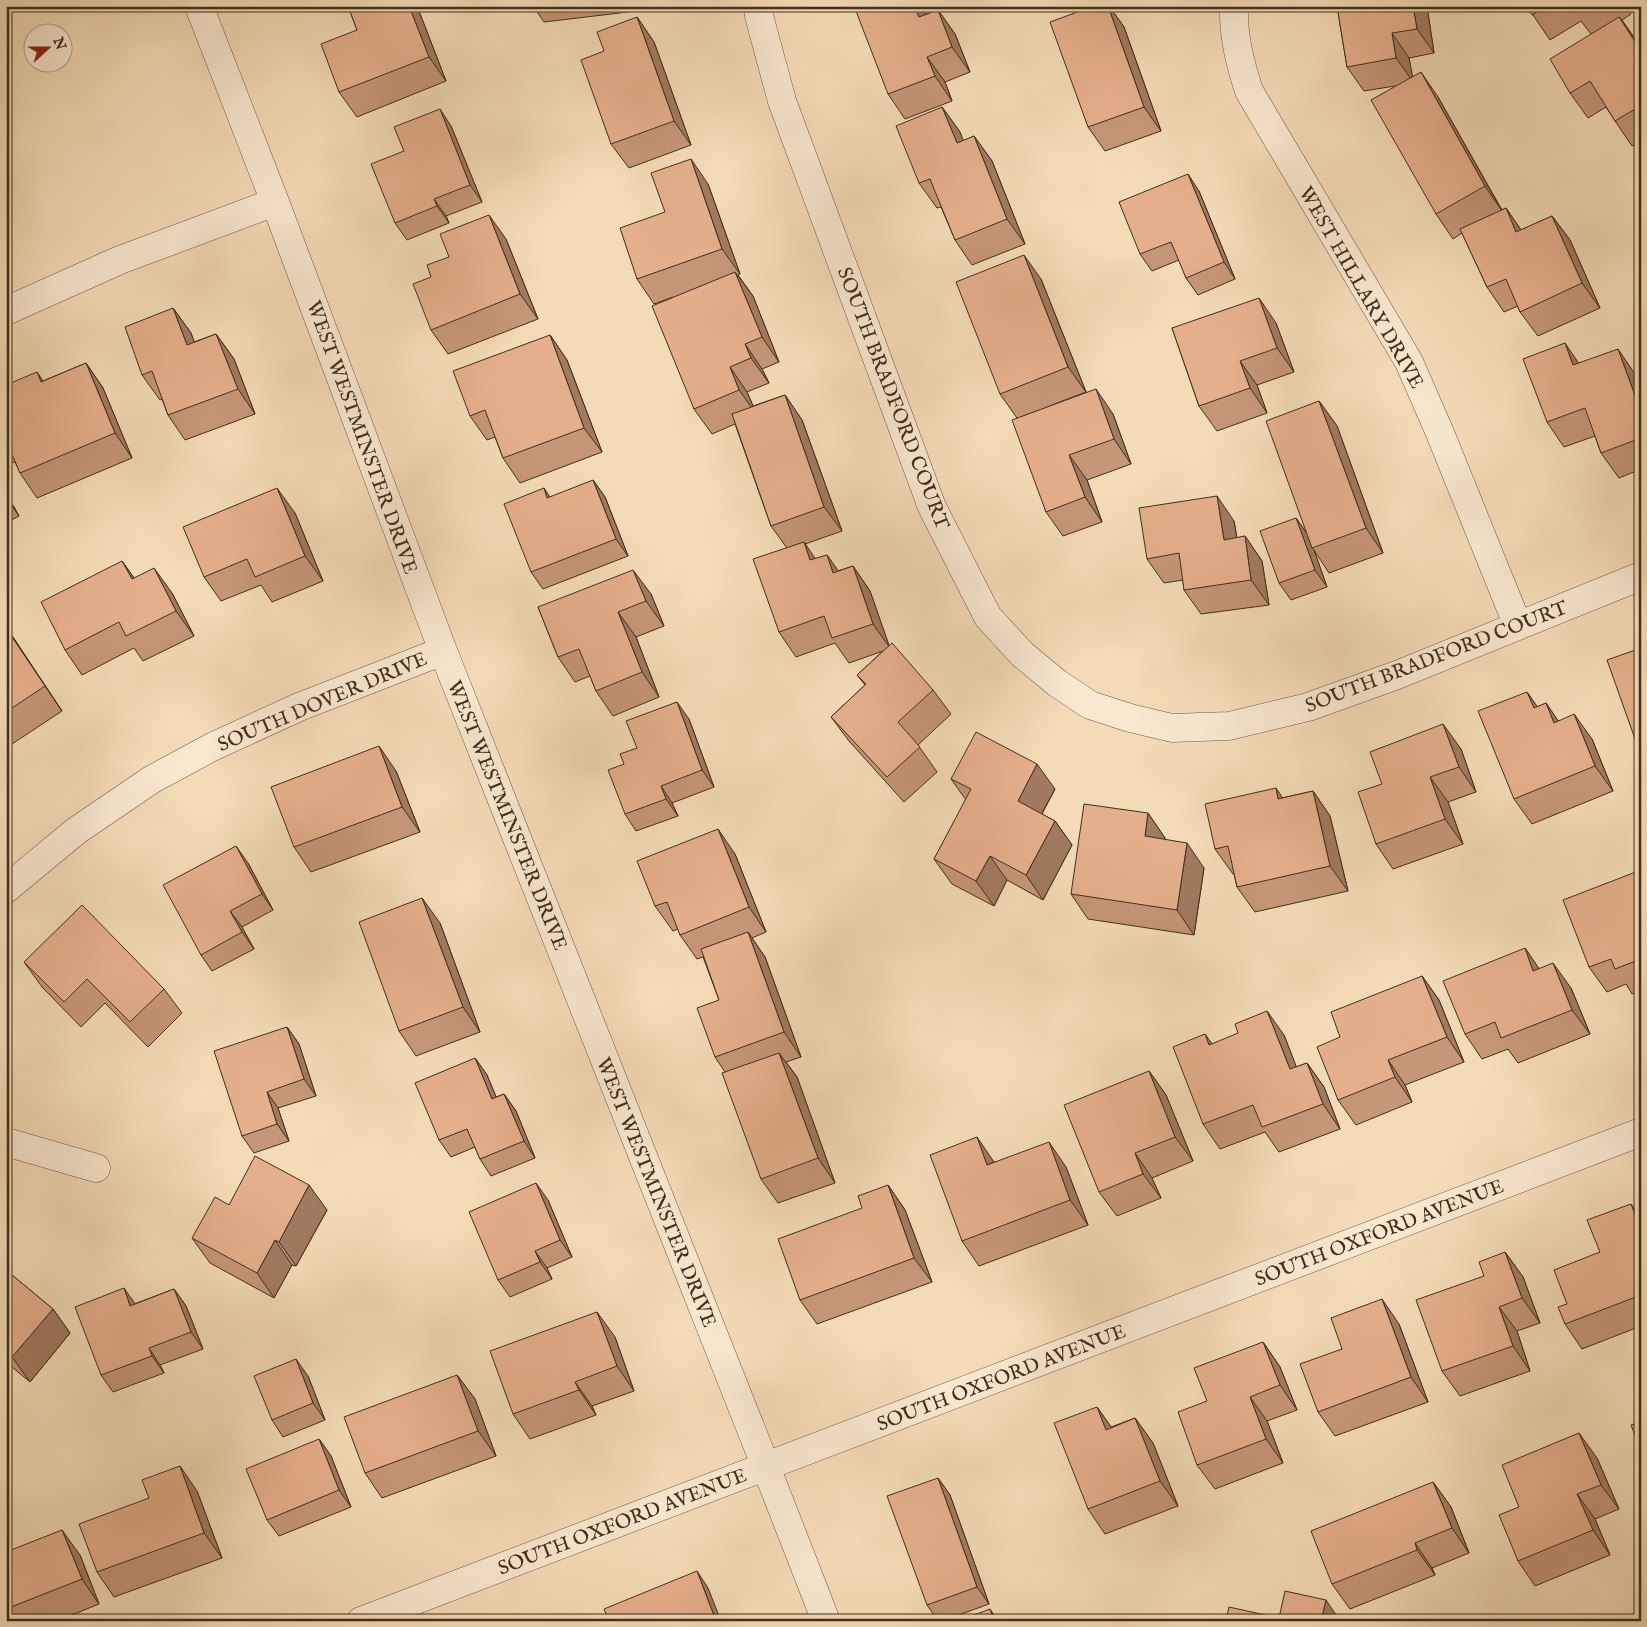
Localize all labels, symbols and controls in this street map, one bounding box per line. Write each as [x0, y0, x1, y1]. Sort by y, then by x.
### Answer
north arrow [22, 22, 72, 72]
text: N [48, 34, 70, 53]
street label: WEST HILLARY DRIVE [1293, 182, 1429, 393]
street label: SOUTH BRADFORD COURT [831, 264, 954, 534]
street label: WEST WESTMINSTER DRIVE [300, 297, 423, 578]
street label: SOUTH BRADFORD COURT [1302, 596, 1572, 719]
street label: SOUTH DOVER DRIVE [214, 647, 431, 758]
street label: WEST WESTMINSTER DRIVE [441, 677, 572, 954]
street label: WEST WESTMINSTER DRIVE [590, 1054, 721, 1331]
street label: SOUTH OXFORD AVENUE [1252, 1174, 1508, 1292]
street label: SOUTH OXFORD AVENUE [874, 1319, 1130, 1437]
street label: SOUTH OXFORD AVENUE [495, 1463, 751, 1581]

